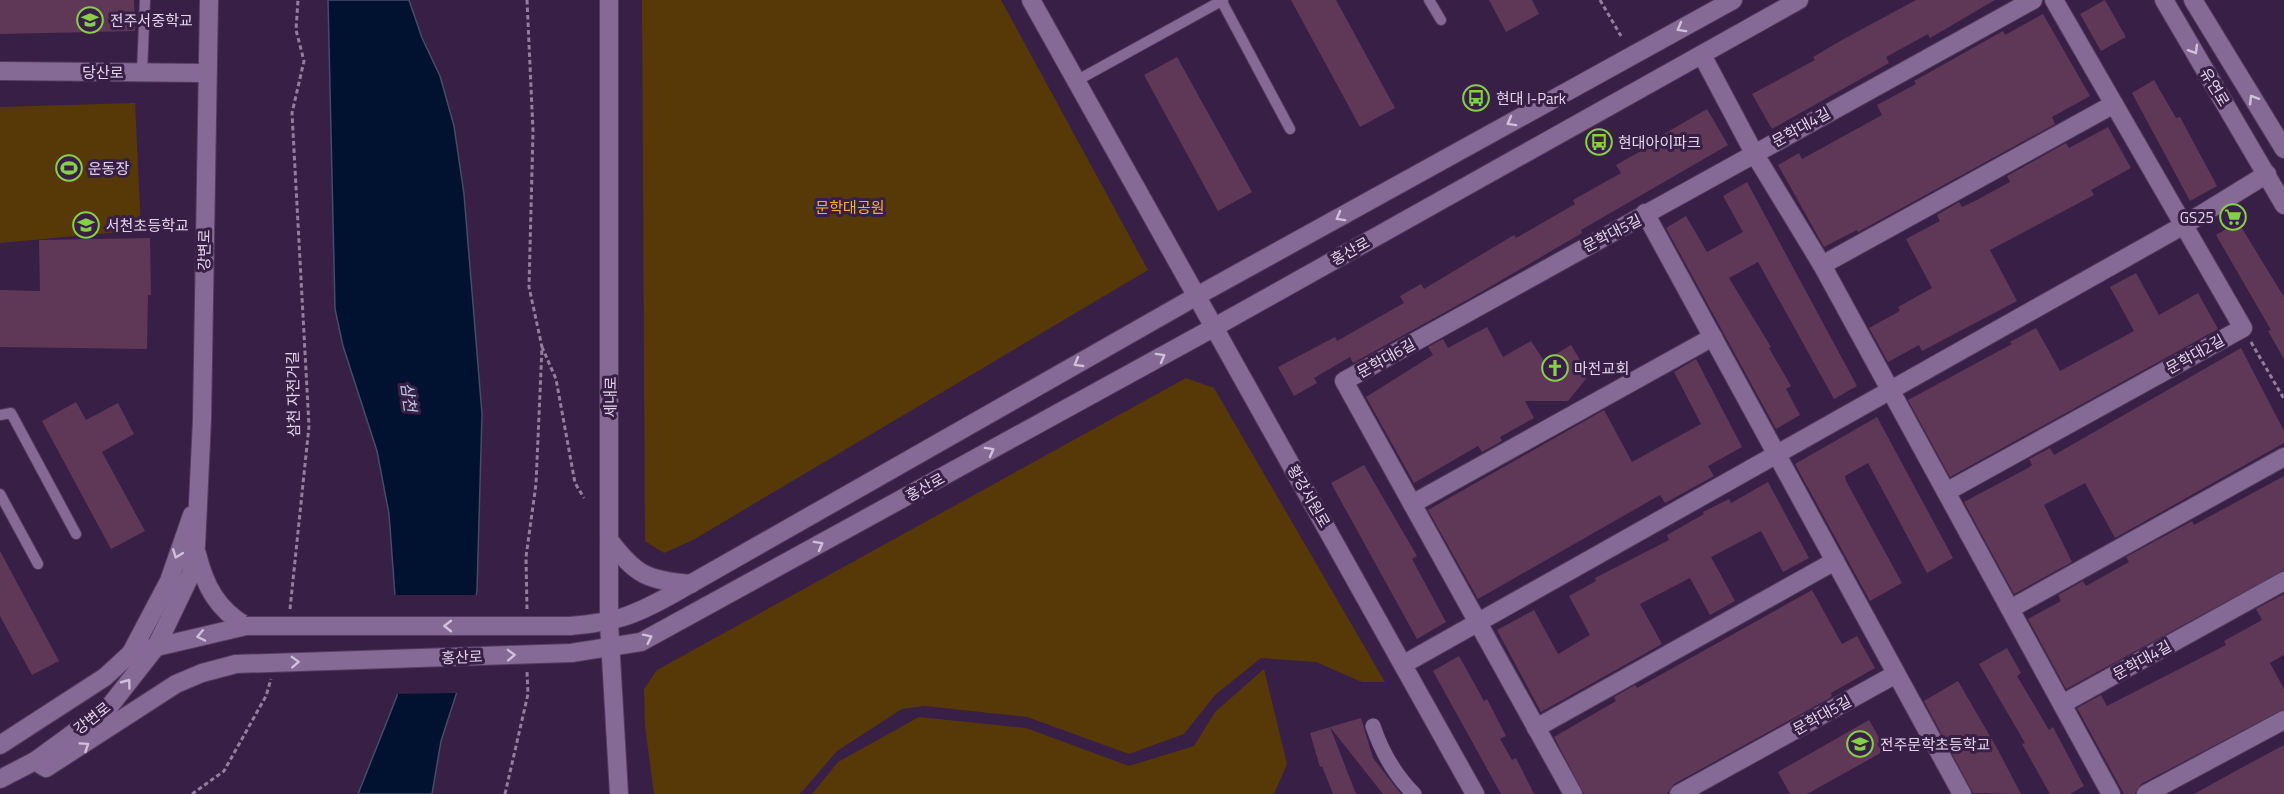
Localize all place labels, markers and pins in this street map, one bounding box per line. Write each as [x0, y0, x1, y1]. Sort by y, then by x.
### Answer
school or university icon: 전주서중학교 [75, 5, 105, 35]
place label: 전주서중학교 [110, 9, 193, 32]
bus stop icon: 현대 I-Park [1461, 83, 1491, 113]
place label: 현대 I-Park [1496, 87, 1566, 110]
bus stop icon: 현대아이파크 [1584, 127, 1614, 157]
place label: 현대아이파크 [1618, 131, 1701, 154]
sports icon: 운동장 [54, 153, 84, 183]
place label: 운동장 [88, 157, 130, 180]
supermarket icon: GS25 [2218, 202, 2248, 232]
place label: GS25 [2180, 206, 2214, 229]
school or university icon: 서천초등학교 [71, 210, 101, 240]
place label: 서천초등학교 [106, 214, 189, 237]
church icon: 마전교회 [1540, 353, 1570, 383]
place label: 마전교회 [1574, 357, 1629, 380]
school or university icon: 전주문학초등학교 [1845, 729, 1875, 759]
place label: 전주문학초등학교 [1880, 733, 1990, 756]

